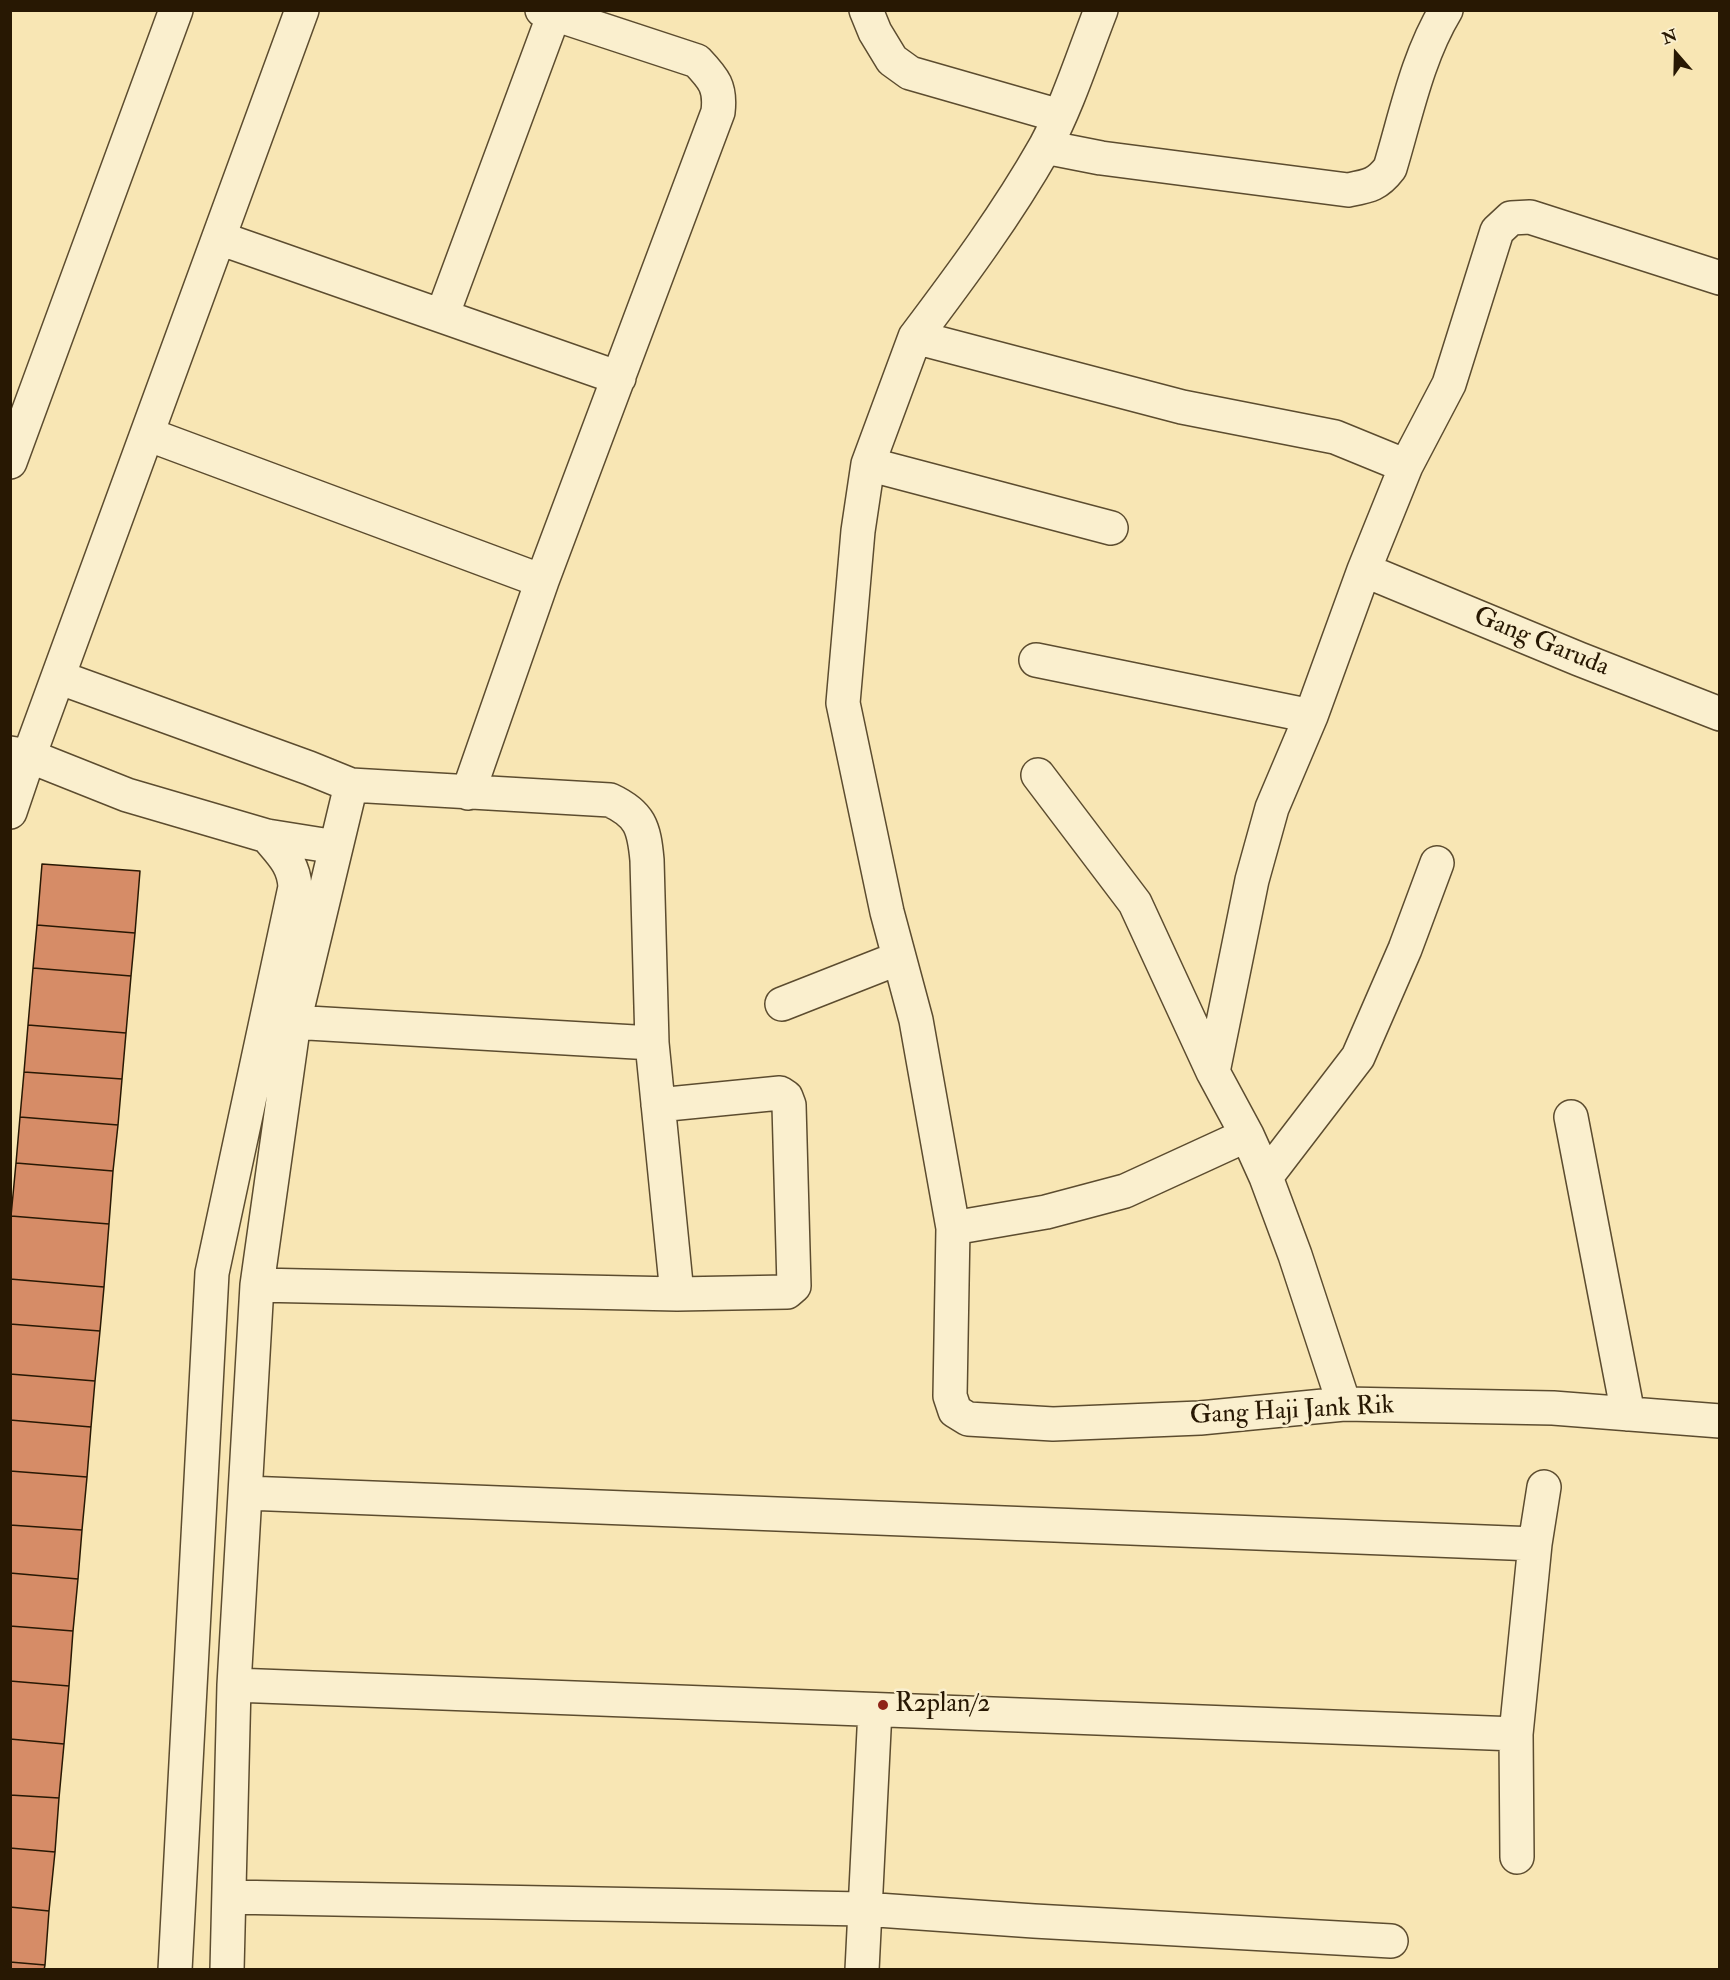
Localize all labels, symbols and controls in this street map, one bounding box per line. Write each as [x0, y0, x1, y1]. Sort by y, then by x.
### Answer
north arrow [1646, 24, 1706, 84]
text: N [1660, 25, 1680, 49]
street label: Gang Garuda [1469, 602, 1613, 684]
street label: Gang Haji Jank Rik [1189, 1391, 1395, 1433]
place label: R2plan/2 [895, 1689, 990, 1721]
marker: R2plan/2 [876, 1698, 890, 1712]

